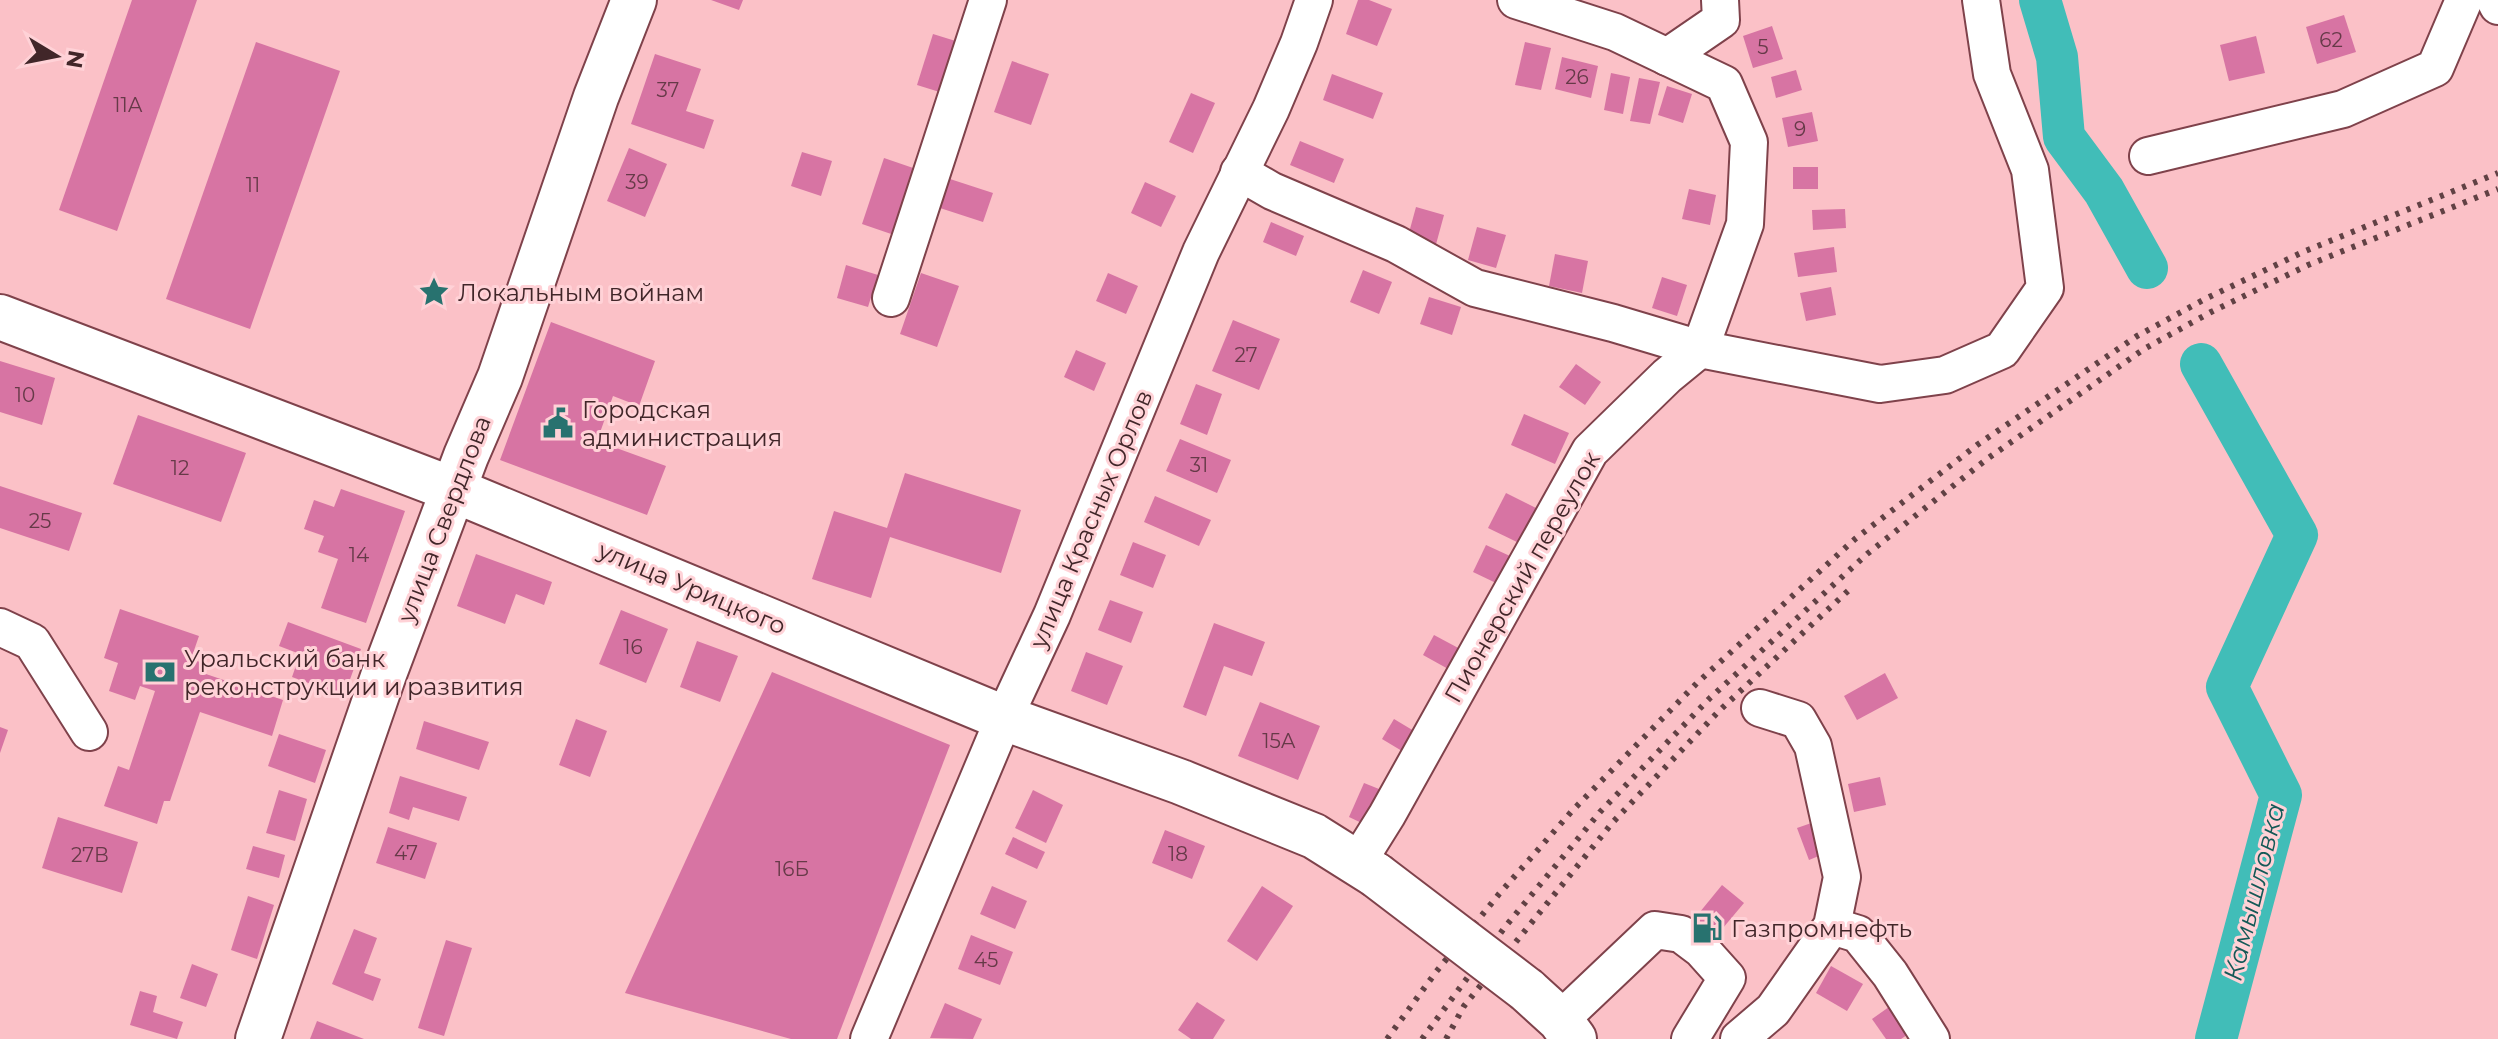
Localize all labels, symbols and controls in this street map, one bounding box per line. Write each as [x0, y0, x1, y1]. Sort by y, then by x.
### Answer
north arrow [16, 16, 96, 96]
house number: 62 [2319, 28, 2343, 52]
house number: 5 [1757, 35, 1769, 59]
text: N [60, 48, 90, 70]
house number: 26 [1565, 65, 1589, 89]
house number: 37 [657, 78, 679, 102]
house number: 11А [113, 93, 143, 117]
house number: 9 [1794, 117, 1806, 141]
house number: 39 [625, 170, 649, 194]
house number: 11 [246, 173, 260, 197]
place icon: Локальным войнам [417, 275, 451, 309]
place label: Локальным войнам [458, 278, 704, 307]
house number: 27 [1234, 343, 1258, 367]
house number: 10 [15, 383, 35, 407]
street label: улица Красных Орлов [1023, 386, 1159, 653]
place label: Городская администрация [582, 395, 782, 452]
public building icon: Городская администрация [541, 406, 575, 440]
street label: улица Свердлова [391, 412, 497, 627]
street label: Пионерский переулок [1438, 446, 1606, 708]
house number: 31 [1190, 453, 1208, 477]
house number: 12 [171, 456, 189, 480]
house number: 25 [29, 509, 51, 533]
street label: улица Урицкого [593, 535, 790, 641]
house number: 14 [349, 543, 369, 567]
house number: 16 [623, 635, 643, 659]
place label: Уральский банк реконструкции и развития [184, 644, 524, 701]
bank icon: Уральский банк реконструкции и развития [143, 655, 177, 689]
house number: 15А [1262, 729, 1296, 753]
water label: Камышловка [2216, 800, 2292, 984]
house number: 47 [394, 841, 418, 865]
house number: 18 [1168, 842, 1188, 866]
house number: 27В [71, 843, 109, 867]
house number: 16Б [775, 857, 809, 881]
fuel station icon: Газпромнефть [1690, 911, 1724, 945]
place label: Газпромнефть [1731, 914, 1912, 943]
house number: 45 [974, 948, 998, 972]

